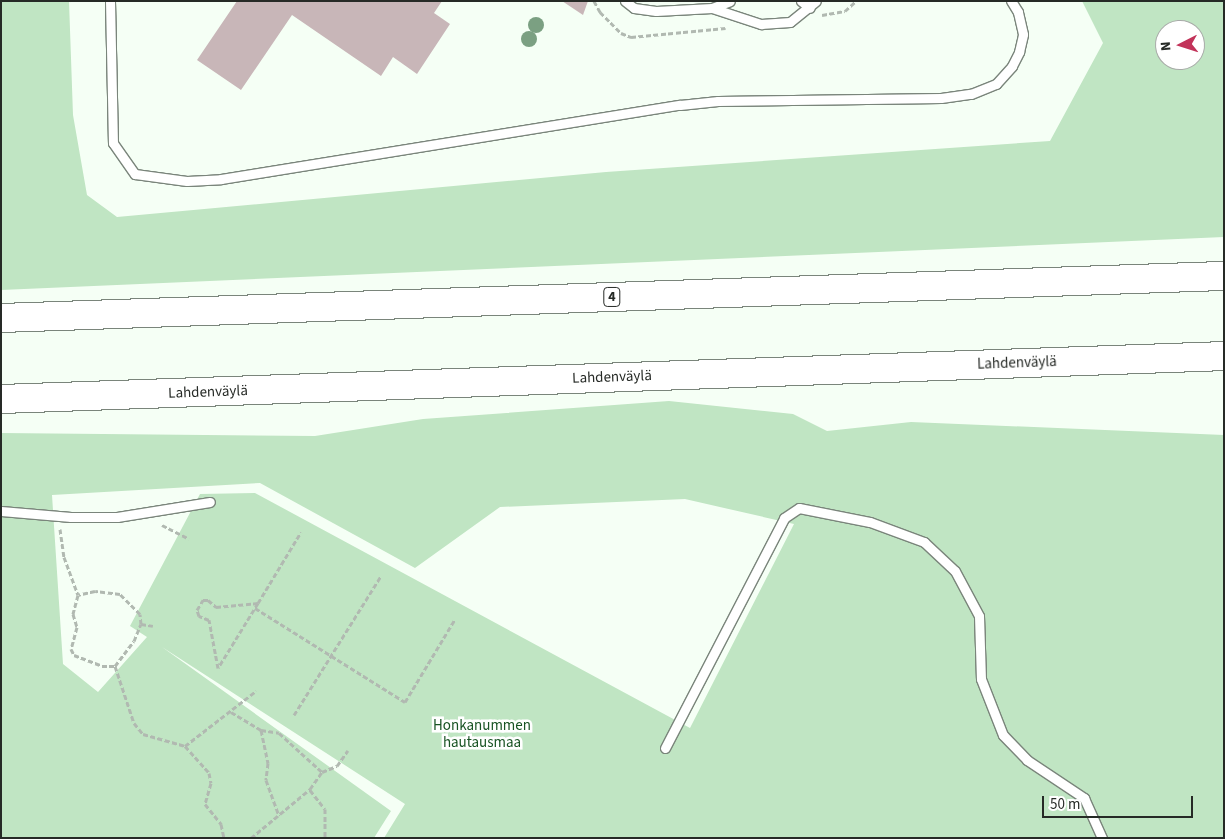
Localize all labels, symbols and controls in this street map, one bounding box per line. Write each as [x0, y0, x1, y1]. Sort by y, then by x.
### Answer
north arrow [1155, 20, 1205, 70]
text: N [1156, 41, 1176, 52]
road number: 4 [603, 286, 621, 308]
street label: Lahdenväylä [977, 353, 1057, 373]
street label: Lahdenväylä [572, 367, 652, 387]
street label: Lahdenväylä [168, 382, 248, 402]
park label: Honkanummen hautausmaa [433, 716, 531, 751]
scale bar [1045, 786, 1196, 818]
text: 50 m [1050, 794, 1080, 815]

